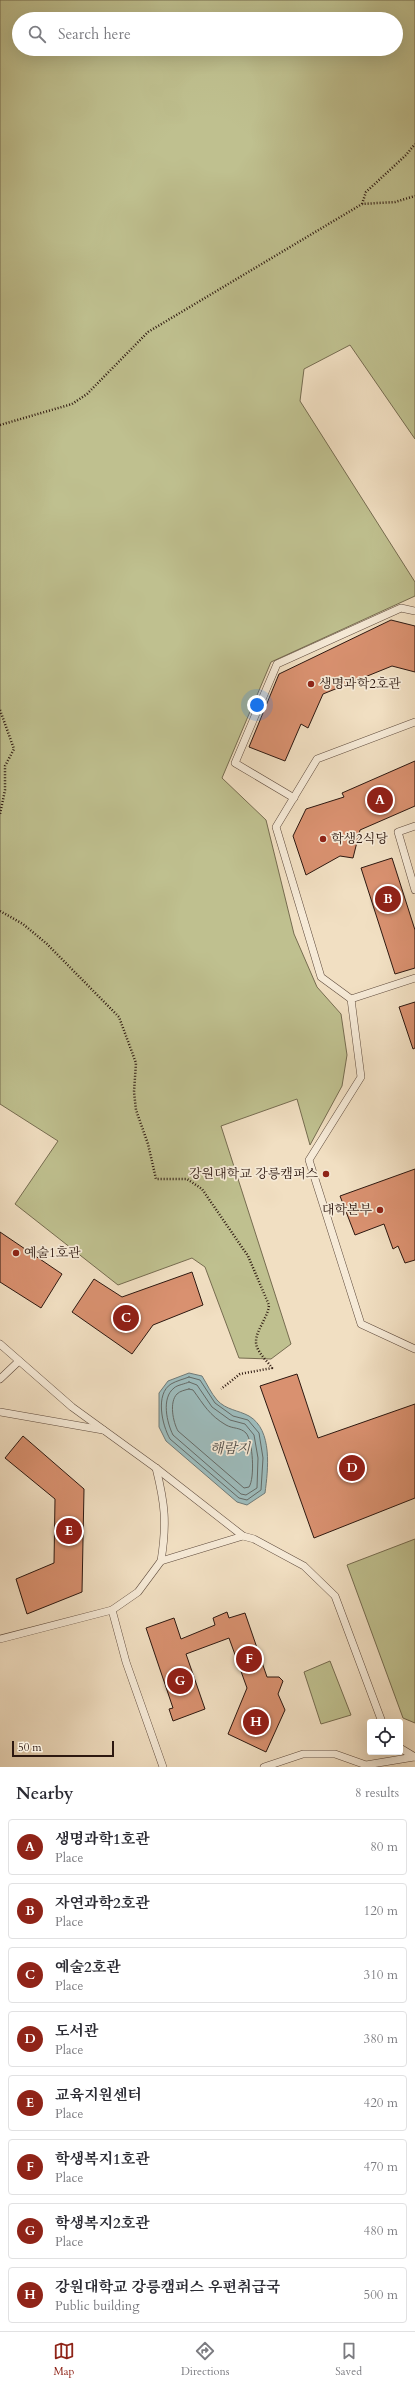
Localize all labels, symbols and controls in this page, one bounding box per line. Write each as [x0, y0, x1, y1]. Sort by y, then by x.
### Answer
search box [12, 12, 403, 56]
icon: search [26, 23, 48, 45]
text: Search here [58, 24, 131, 44]
place label: 생명과학2호관 [319, 675, 401, 693]
marker: 생명과학2호관 [306, 679, 316, 689]
your location [247, 695, 267, 715]
pin: A [367, 785, 393, 815]
place label: 학생2식당 [331, 830, 388, 848]
marker: 학생2식당 [318, 834, 328, 844]
pin: B [375, 884, 401, 914]
place label: 강원대학교 강릉캠퍼스 [189, 1165, 318, 1183]
marker: 강원대학교 강릉캠퍼스 [321, 1169, 331, 1179]
place label: 대학본부 [322, 1201, 372, 1219]
marker: 대학본부 [375, 1205, 385, 1215]
place label: 예술1호관 [24, 1244, 81, 1262]
marker: 예술1호관 [11, 1248, 21, 1258]
pin: C [113, 1303, 139, 1333]
water label: 해람지 [210, 1439, 252, 1458]
pin: D [339, 1453, 365, 1483]
pin: E [56, 1516, 82, 1546]
pin: F [236, 1644, 262, 1674]
pin: G [167, 1666, 193, 1696]
pin: H [243, 1707, 269, 1737]
map controls [367, 1719, 403, 1755]
button: locate [367, 1719, 403, 1755]
scale bar [12, 1739, 114, 1758]
text: 50 m [18, 1740, 42, 1755]
text: Nearby [16, 1782, 73, 1805]
text: 8 results [355, 1784, 399, 1802]
text: 생명과학1호관 [55, 1829, 150, 1849]
text: A [25, 1838, 35, 1856]
text: 80 m [370, 1838, 398, 1856]
text: Place [55, 1849, 83, 1867]
text: 자연과학2호관 [55, 1893, 150, 1913]
text: B [25, 1902, 35, 1920]
text: 120 m [364, 1902, 398, 1920]
text: Place [55, 1913, 83, 1931]
text: 예술2호관 [55, 1957, 121, 1977]
text: C [25, 1966, 35, 1984]
text: 310 m [364, 1966, 398, 1984]
text: Place [55, 1977, 83, 1995]
text: 도서관 [55, 2021, 98, 2041]
text: D [24, 2030, 36, 2048]
text: 380 m [364, 2030, 398, 2048]
text: Place [55, 2041, 83, 2059]
text: 교육지원센터 [55, 2085, 142, 2105]
text: E [26, 2094, 34, 2112]
text: 420 m [364, 2094, 398, 2112]
text: Place [55, 2105, 83, 2123]
text: 학생복지1호관 [55, 2149, 150, 2169]
text: F [26, 2158, 34, 2176]
text: 470 m [364, 2158, 398, 2176]
text: Place [55, 2169, 83, 2187]
text: 학생복지2호관 [55, 2213, 150, 2233]
text: G [25, 2222, 35, 2240]
text: 480 m [364, 2222, 398, 2240]
text: Place [55, 2233, 83, 2251]
text: 강원대학교 강릉캠퍼스 우편취급국 [55, 2277, 280, 2297]
text: H [24, 2286, 36, 2304]
text: 500 m [364, 2286, 398, 2304]
text: Public building [55, 2297, 140, 2315]
tab: Map [53, 2340, 75, 2379]
tab: Directions [181, 2340, 229, 2379]
tab: Saved [335, 2340, 362, 2379]

